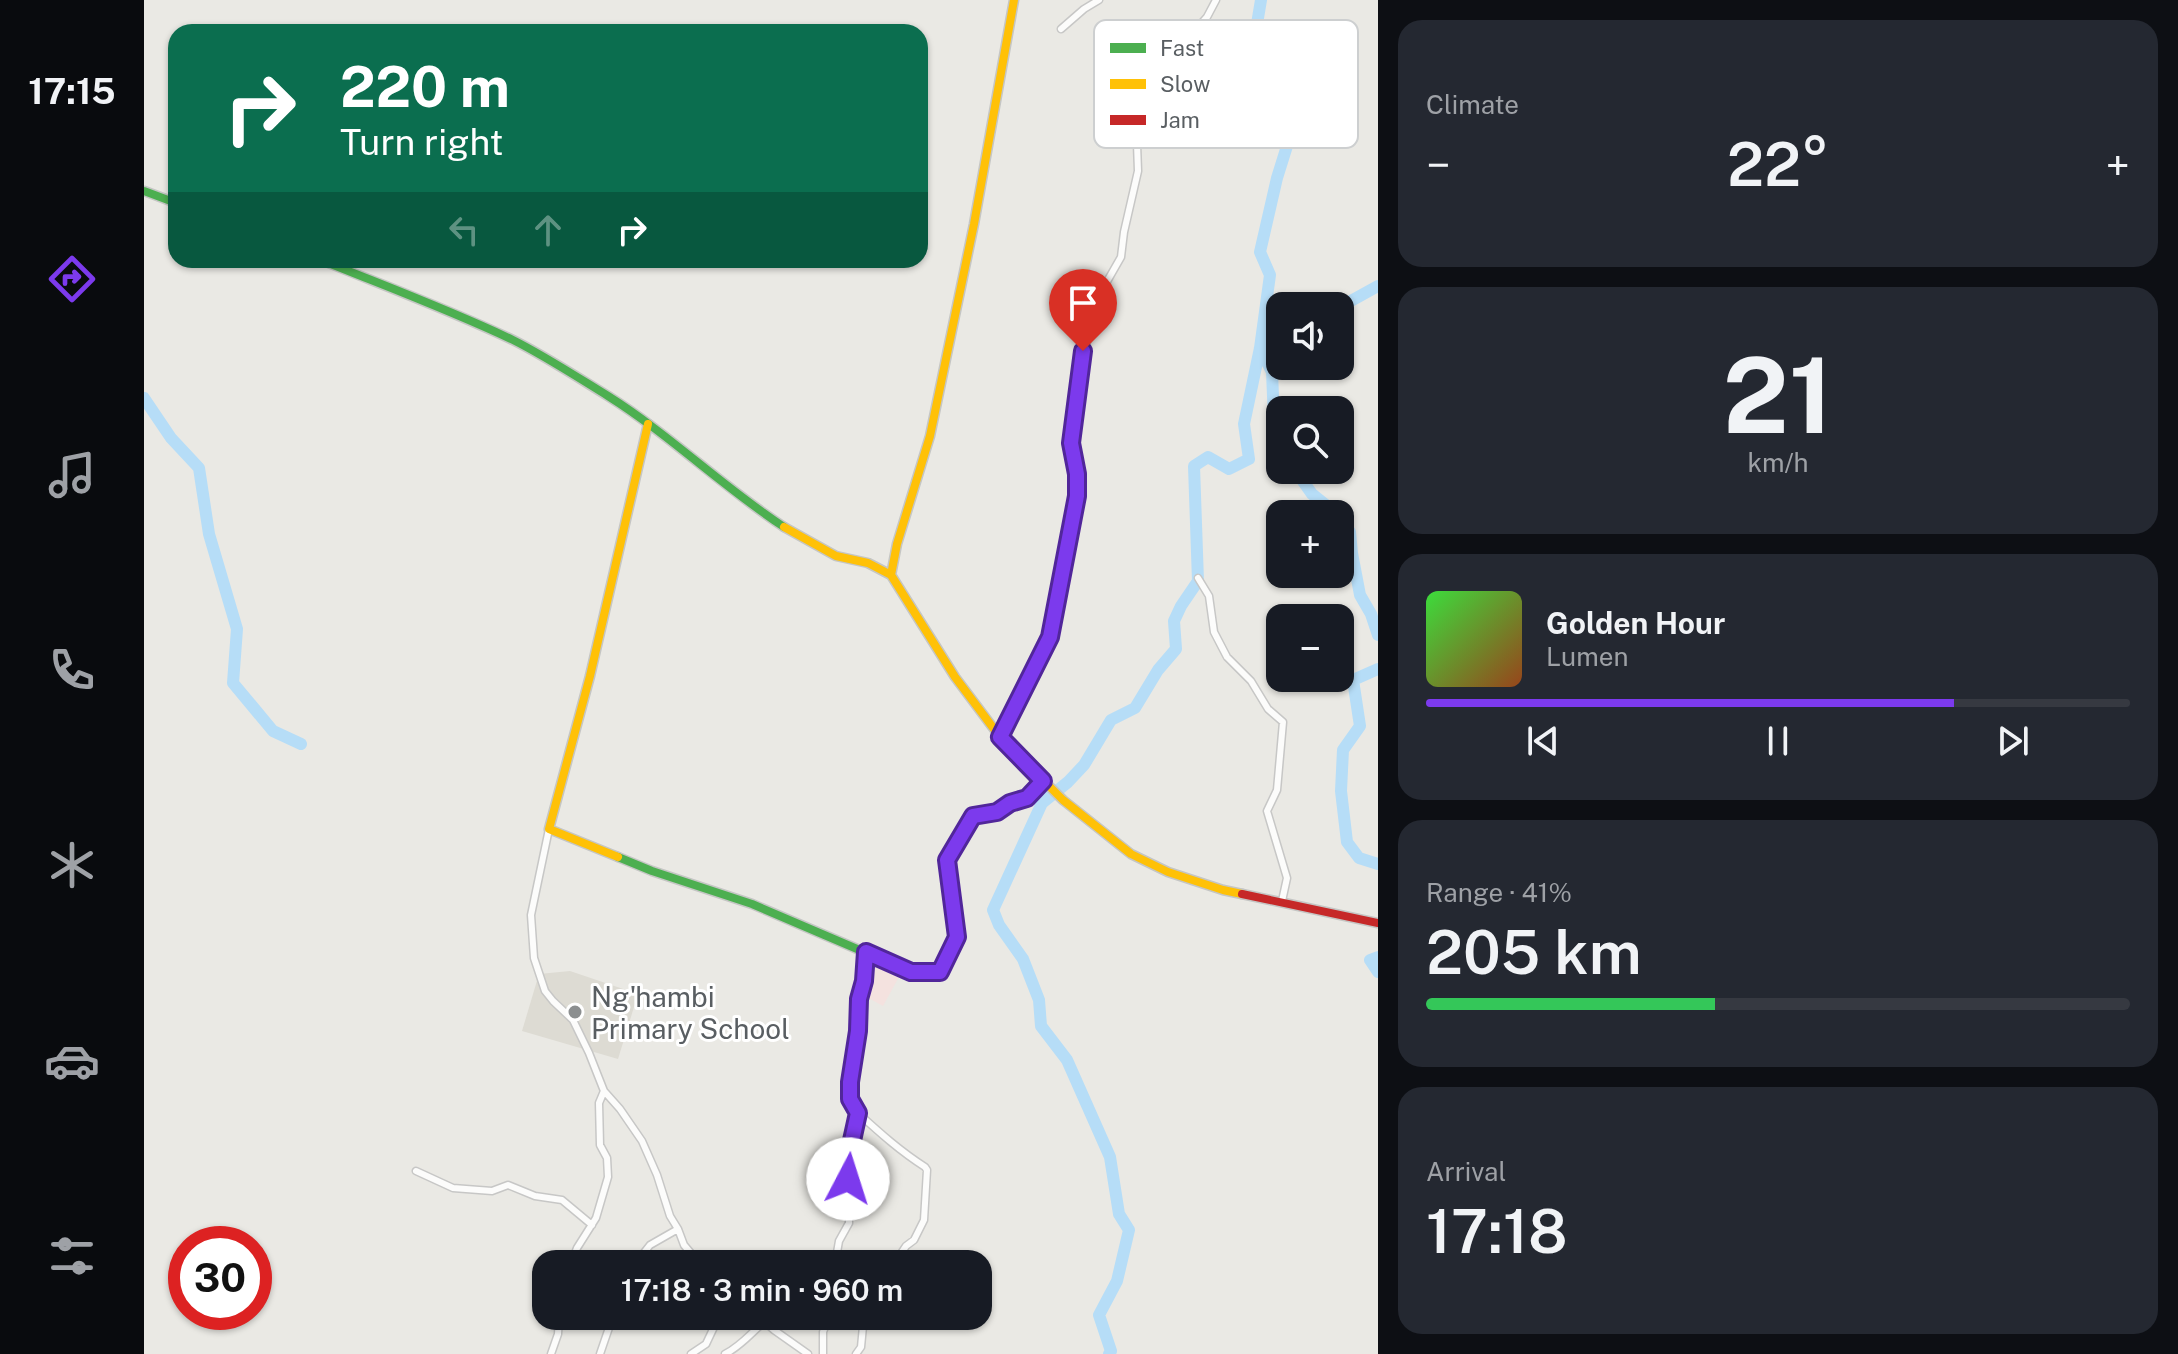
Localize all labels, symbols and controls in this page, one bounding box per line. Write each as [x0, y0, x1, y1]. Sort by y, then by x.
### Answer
legend [1094, 20, 1358, 148]
text: Fast [1160, 35, 1204, 61]
text: 220 m [340, 54, 510, 120]
icon: right [208, 56, 312, 160]
text: 17:15 [28, 70, 116, 112]
text: Slow [1160, 71, 1210, 97]
text: Climate [1426, 89, 1519, 120]
text: Jam [1160, 107, 1200, 133]
text: Turn right [340, 121, 503, 163]
text: 22° [1727, 129, 1829, 200]
text: − [1426, 139, 1450, 191]
text: + [2106, 139, 2130, 191]
icon: left [442, 208, 486, 252]
icon: ahead [526, 208, 570, 252]
icon: right [610, 208, 654, 252]
icon: directions [44, 251, 100, 307]
pin [1049, 269, 1117, 351]
icon: arrive [1061, 281, 1105, 325]
map controls [1266, 292, 1354, 692]
button: sound [1266, 292, 1354, 380]
text: 21 [1723, 334, 1833, 456]
button: search [1266, 396, 1354, 484]
icon: music [44, 447, 100, 503]
text: km/h [1747, 447, 1809, 478]
button: + [1266, 500, 1354, 588]
button: − [1266, 604, 1354, 692]
text: Golden Hour [1546, 605, 1725, 641]
text: Lumen [1546, 641, 1629, 672]
icon: phone [44, 642, 100, 698]
icon: previous [1521, 719, 1565, 763]
icon: pause [1756, 719, 1800, 763]
icon: next [1991, 719, 2035, 763]
icon: climate [44, 837, 100, 893]
text: Range · 41% [1426, 877, 1572, 908]
text: 205 km [1426, 917, 1642, 988]
place label: Ng'hambi Primary School [591, 980, 790, 1045]
marker: Ng'hambi Primary School [566, 1003, 584, 1021]
icon: car [44, 1033, 100, 1089]
position arrow [806, 1137, 890, 1221]
text: Arrival [1426, 1156, 1506, 1187]
text: 17:18 [1426, 1196, 1568, 1267]
speed limit sign: 30 [168, 1226, 272, 1330]
icon: filters [44, 1228, 100, 1284]
text: 17:18 · 3 min · 960 m [621, 1272, 903, 1308]

